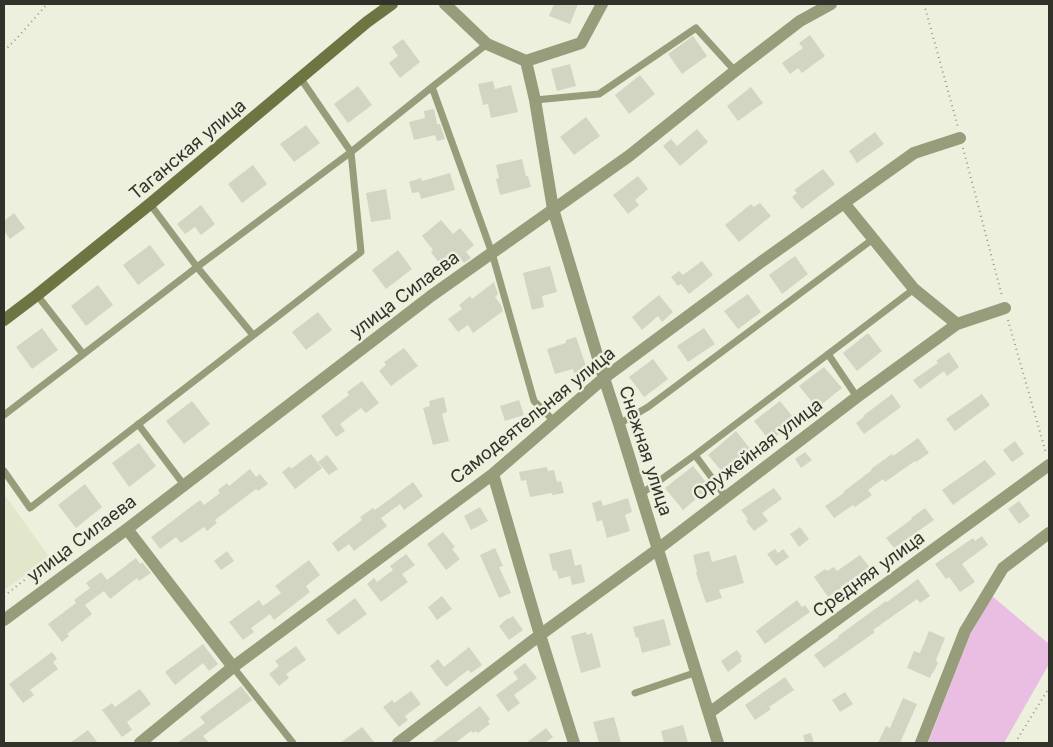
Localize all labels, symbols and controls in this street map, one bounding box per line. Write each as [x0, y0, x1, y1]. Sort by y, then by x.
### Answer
street label: Таганская улица [125, 95, 251, 205]
street label: улица Силаева [346, 247, 464, 343]
street label: Самодеятельная улица [446, 343, 620, 489]
street label: Снежная улица [614, 383, 676, 519]
street label: Оружейная улица [689, 394, 827, 506]
street label: улица Силаева [23, 491, 141, 587]
street label: Средняя улица [809, 527, 929, 623]

